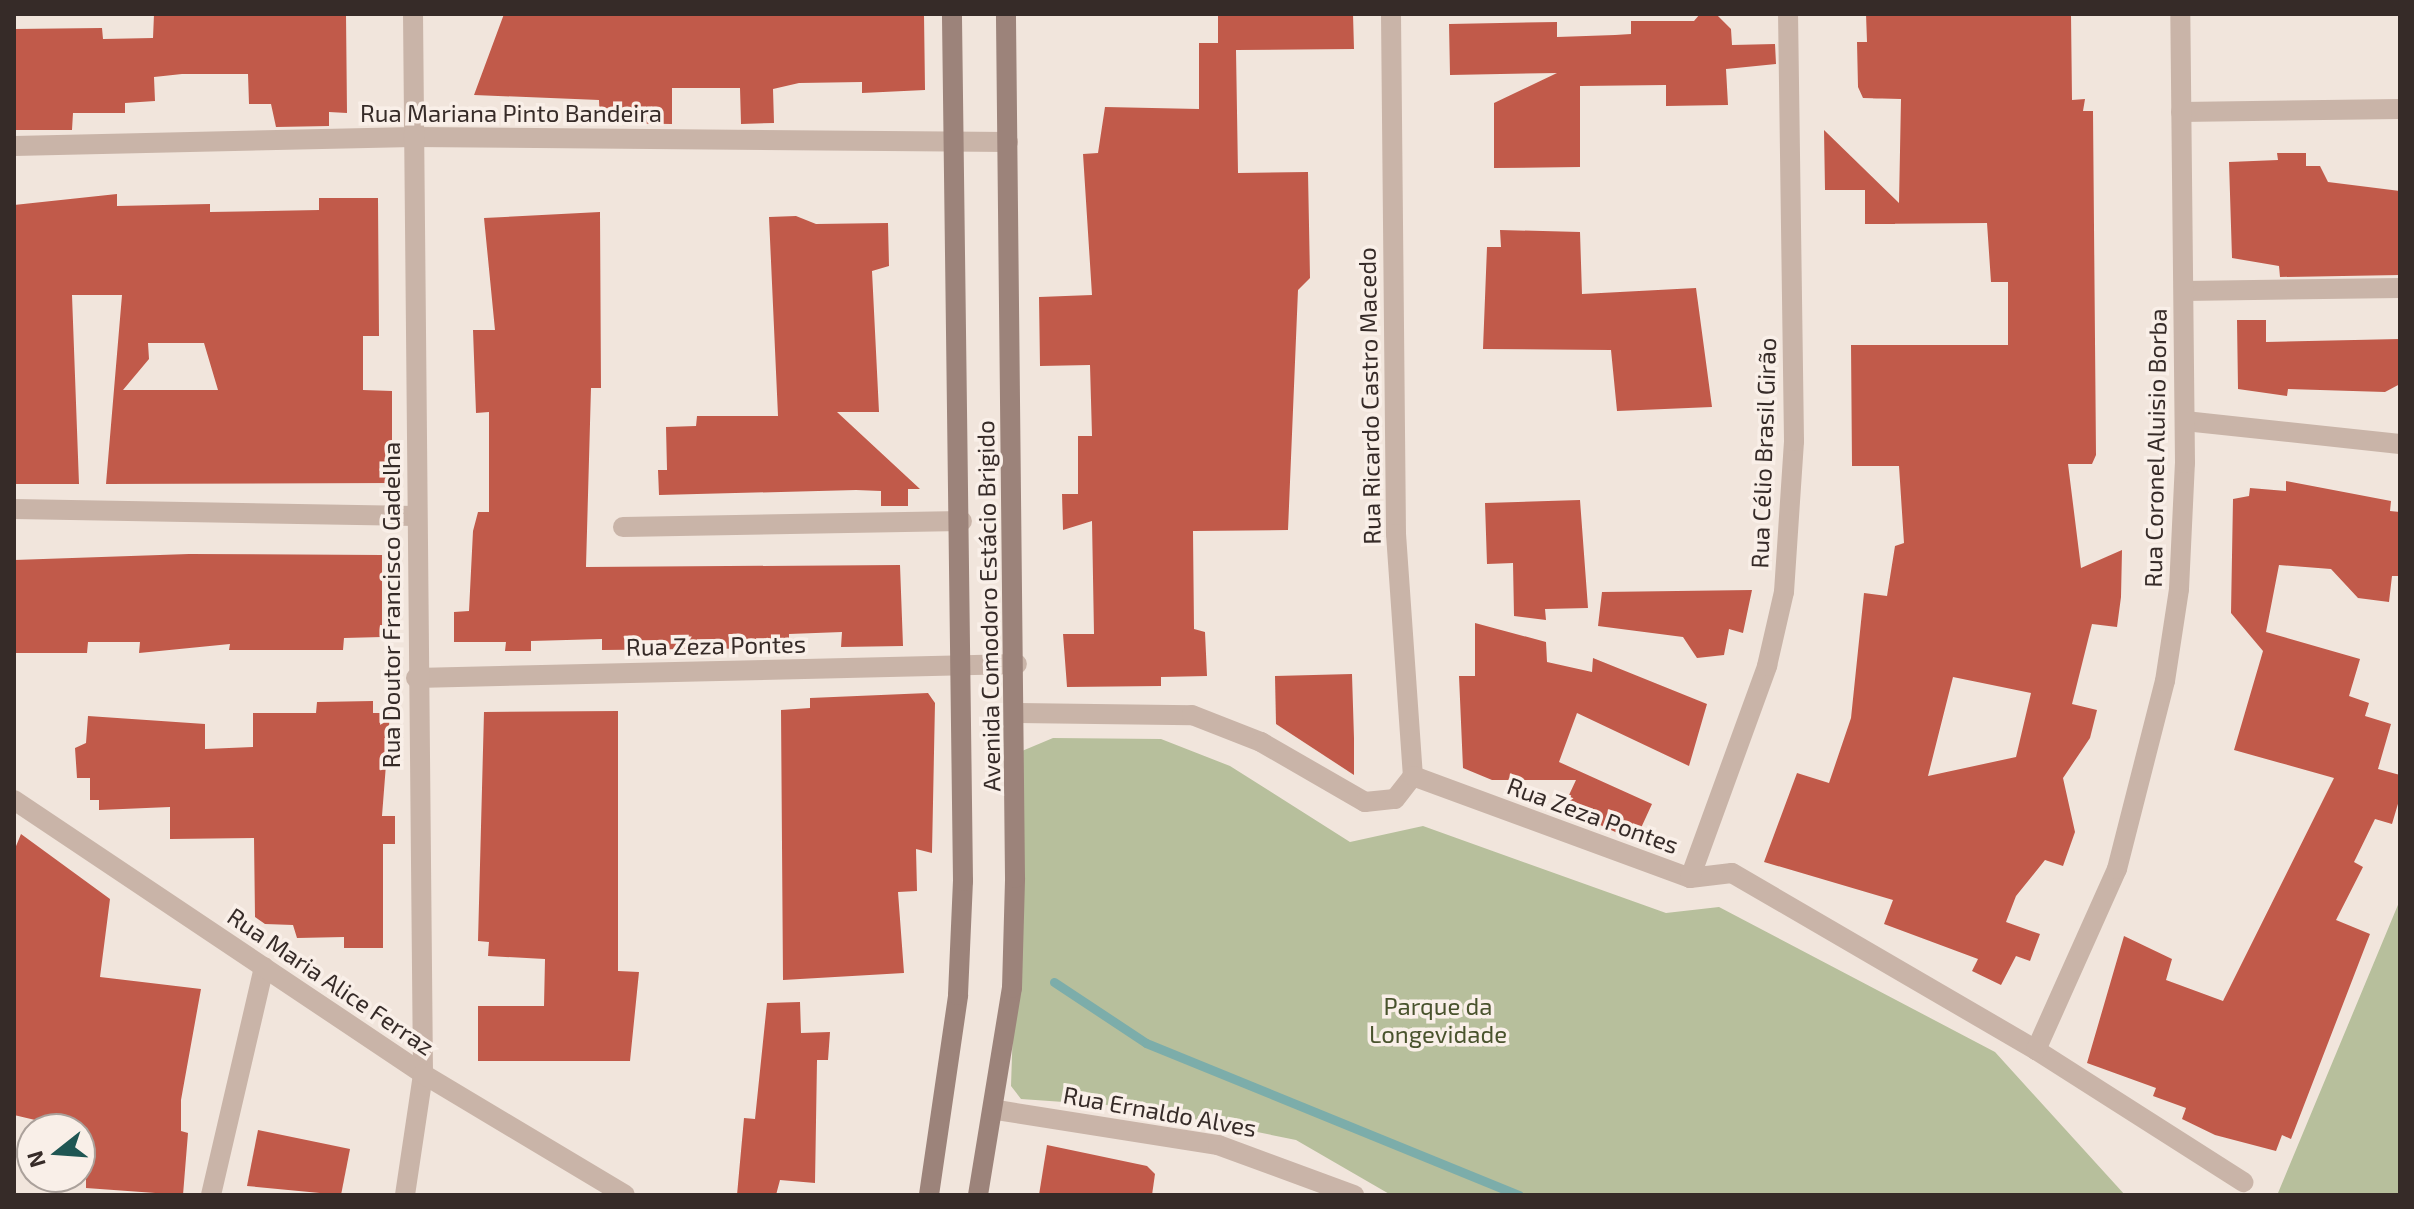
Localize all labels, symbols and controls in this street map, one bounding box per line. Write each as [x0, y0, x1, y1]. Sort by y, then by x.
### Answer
street label: Rua Mariana Pinto Bandeira [360, 99, 662, 127]
street label: Rua Ricardo Castro Macedo [1352, 247, 1386, 545]
street label: Rua Coronel Aluisio Borba [2138, 308, 2172, 588]
street label: Rua Célio Brasil Girão [1745, 337, 1781, 569]
street label: Avenida Comodoro Estácio Brigido [970, 420, 1006, 792]
street label: Rua Doutor Francisco Gadelha [377, 442, 405, 768]
street label: Rua Zeza Pontes [626, 629, 806, 661]
street label: Rua Zeza Pontes [1503, 771, 1683, 859]
street label: Rua Maria Alice Ferraz [222, 901, 440, 1061]
park label: Parque da Longevidade [1369, 992, 1507, 1048]
street label: Rua Ernaldo Alves [1061, 1080, 1259, 1142]
north arrow [16, 1113, 96, 1193]
text: N [20, 1148, 50, 1171]

